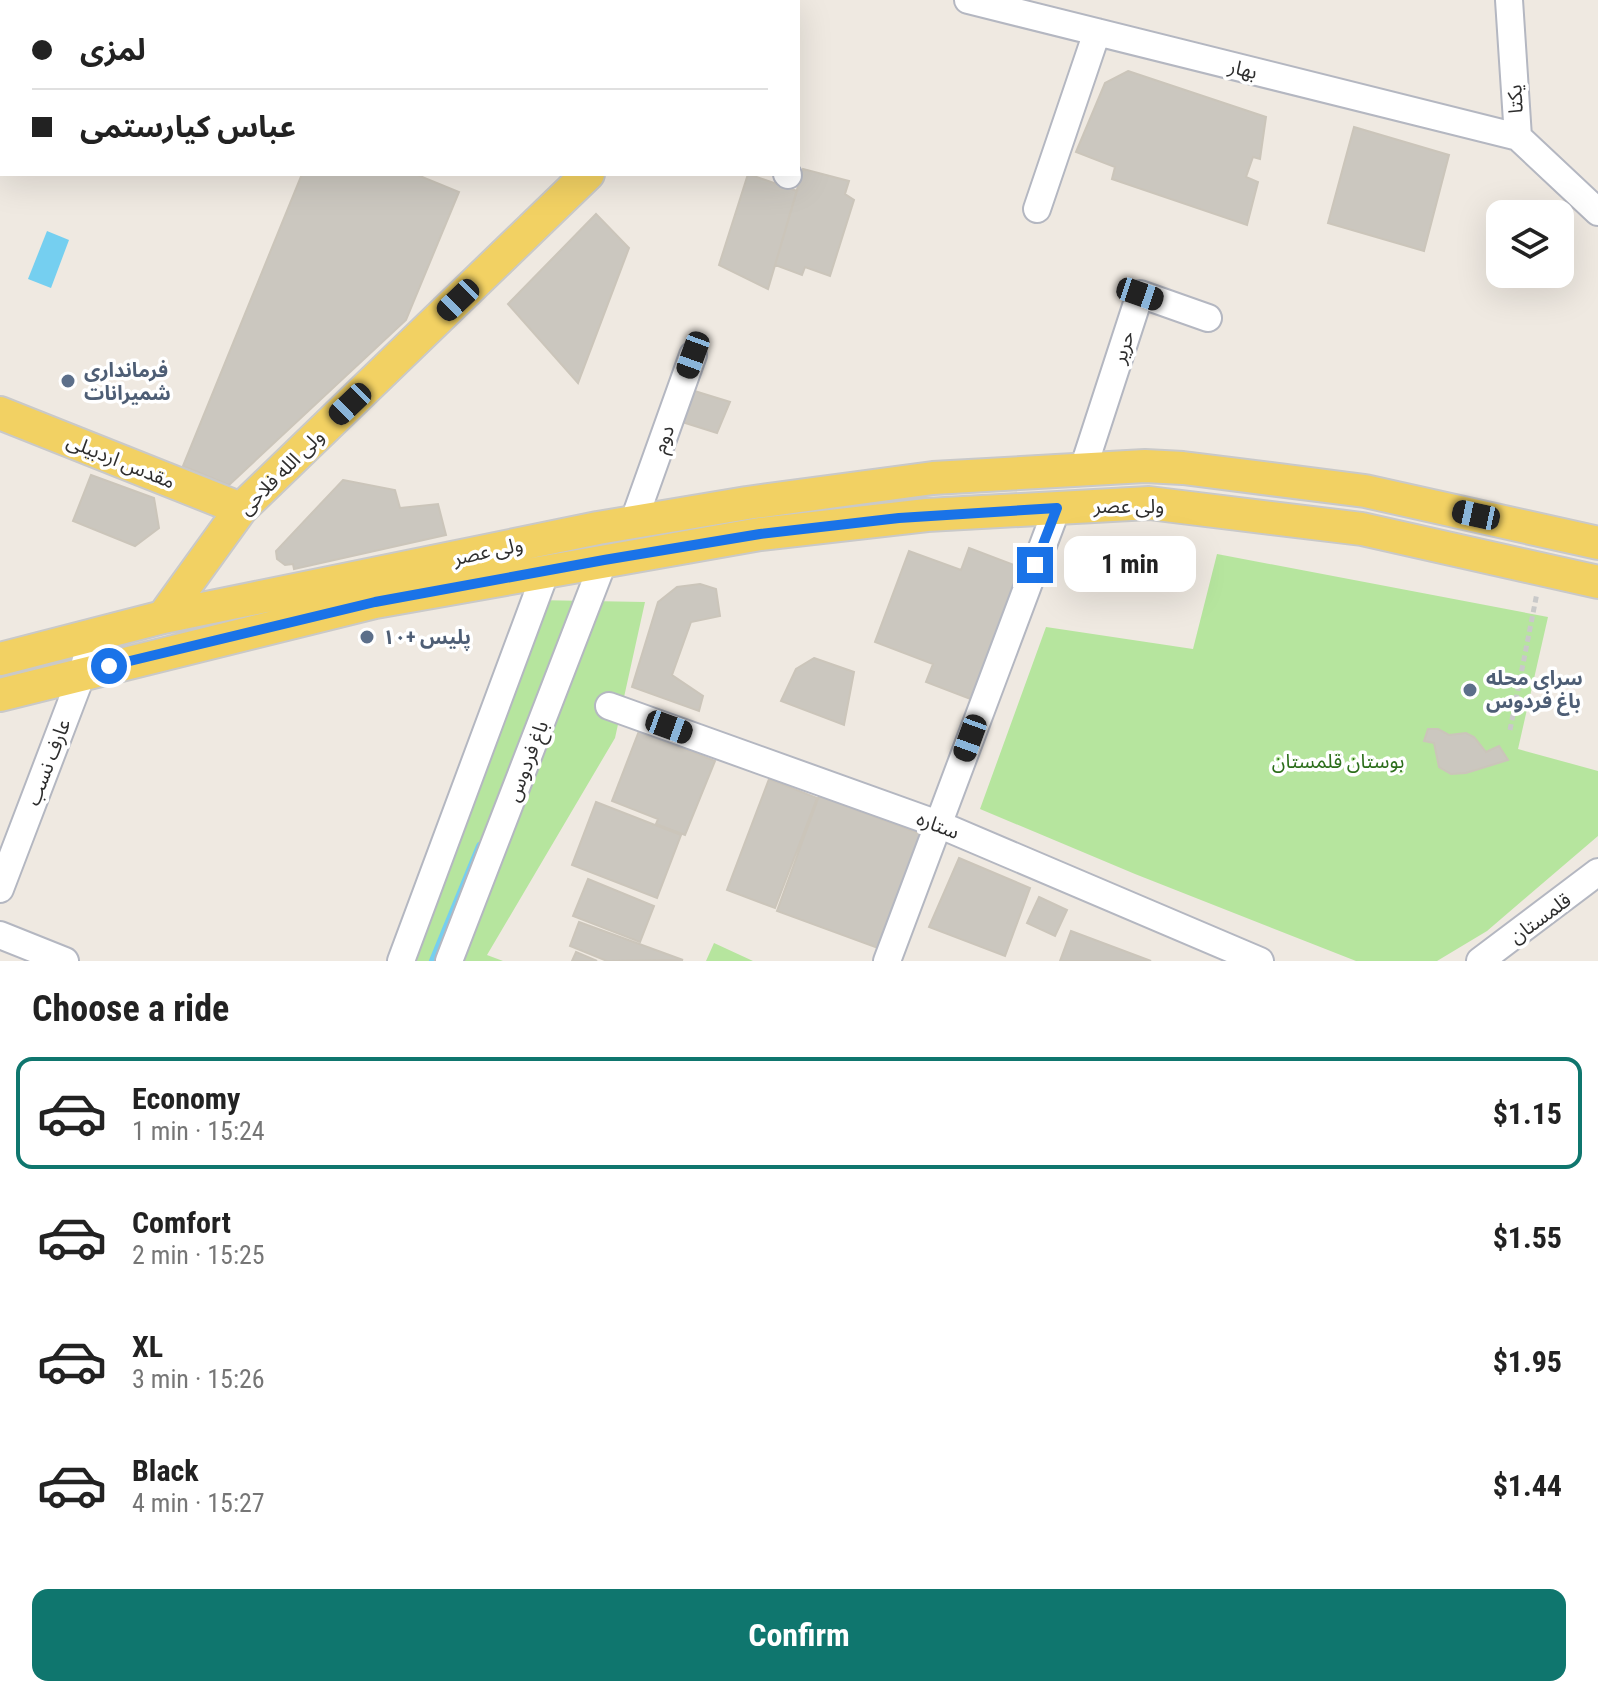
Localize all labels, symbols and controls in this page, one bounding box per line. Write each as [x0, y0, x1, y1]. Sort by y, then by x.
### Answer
text: لمزی [80, 32, 146, 67]
street label: بهار [1225, 54, 1260, 84]
street label: یکتا [1502, 84, 1528, 114]
text: عباس کیارستمی [80, 109, 296, 144]
map controls [1486, 200, 1574, 288]
button: layers [1486, 200, 1574, 288]
car [432, 275, 484, 325]
car [1113, 275, 1167, 313]
car [674, 328, 712, 382]
street label: حریر [1106, 328, 1140, 367]
place label: فرمانداری شمیرانات [84, 358, 171, 405]
marker: فرمانداری شمیرانات [59, 372, 77, 390]
car [324, 379, 376, 429]
street label: دوم [647, 422, 682, 457]
street label: ولی‌ الله فلاحی [233, 424, 329, 520]
street label: مقدس اردبیلی [63, 428, 179, 494]
street label: ولی عصر [1093, 494, 1164, 518]
car [1450, 498, 1502, 532]
street label: ولی عصر [450, 532, 525, 570]
callout: 1 min [1063, 537, 1195, 593]
route end [1017, 547, 1053, 583]
text: 1 min [1101, 549, 1159, 579]
place label: پلیس +۱۰ [383, 625, 471, 651]
marker: پلیس +۱۰ [358, 628, 376, 646]
route start [91, 648, 127, 684]
place label: سرای محله باغ فردوس [1486, 666, 1583, 716]
marker: سرای محله باغ فردوس [1461, 681, 1479, 699]
car [642, 708, 696, 746]
car [951, 711, 989, 765]
street label: عارف نسب [20, 715, 76, 809]
street label: باغ فردوس [501, 717, 556, 806]
park label: بوستان قلمستان [1272, 749, 1404, 773]
street label: ستاره [913, 806, 963, 844]
street label: قلمستان [1504, 888, 1576, 948]
text: Choose a ride [32, 988, 229, 1030]
icon: car [36, 1077, 108, 1149]
text: Economy [132, 1081, 240, 1116]
text: $1.15 [1493, 1096, 1562, 1131]
text: 1 min · 15:24 [132, 1116, 265, 1146]
icon: car [36, 1201, 108, 1273]
text: Comfort [132, 1205, 231, 1240]
text: $1.55 [1493, 1220, 1562, 1255]
text: 2 min · 15:25 [132, 1240, 265, 1270]
icon: car [36, 1325, 108, 1397]
text: XL [132, 1329, 163, 1364]
text: $1.95 [1493, 1344, 1562, 1379]
text: 3 min · 15:26 [132, 1364, 265, 1394]
icon: car [36, 1449, 108, 1521]
text: Black [132, 1453, 199, 1488]
text: $1.44 [1493, 1468, 1562, 1503]
text: 4 min · 15:27 [132, 1488, 265, 1518]
button: Confirm [32, 1589, 1566, 1681]

